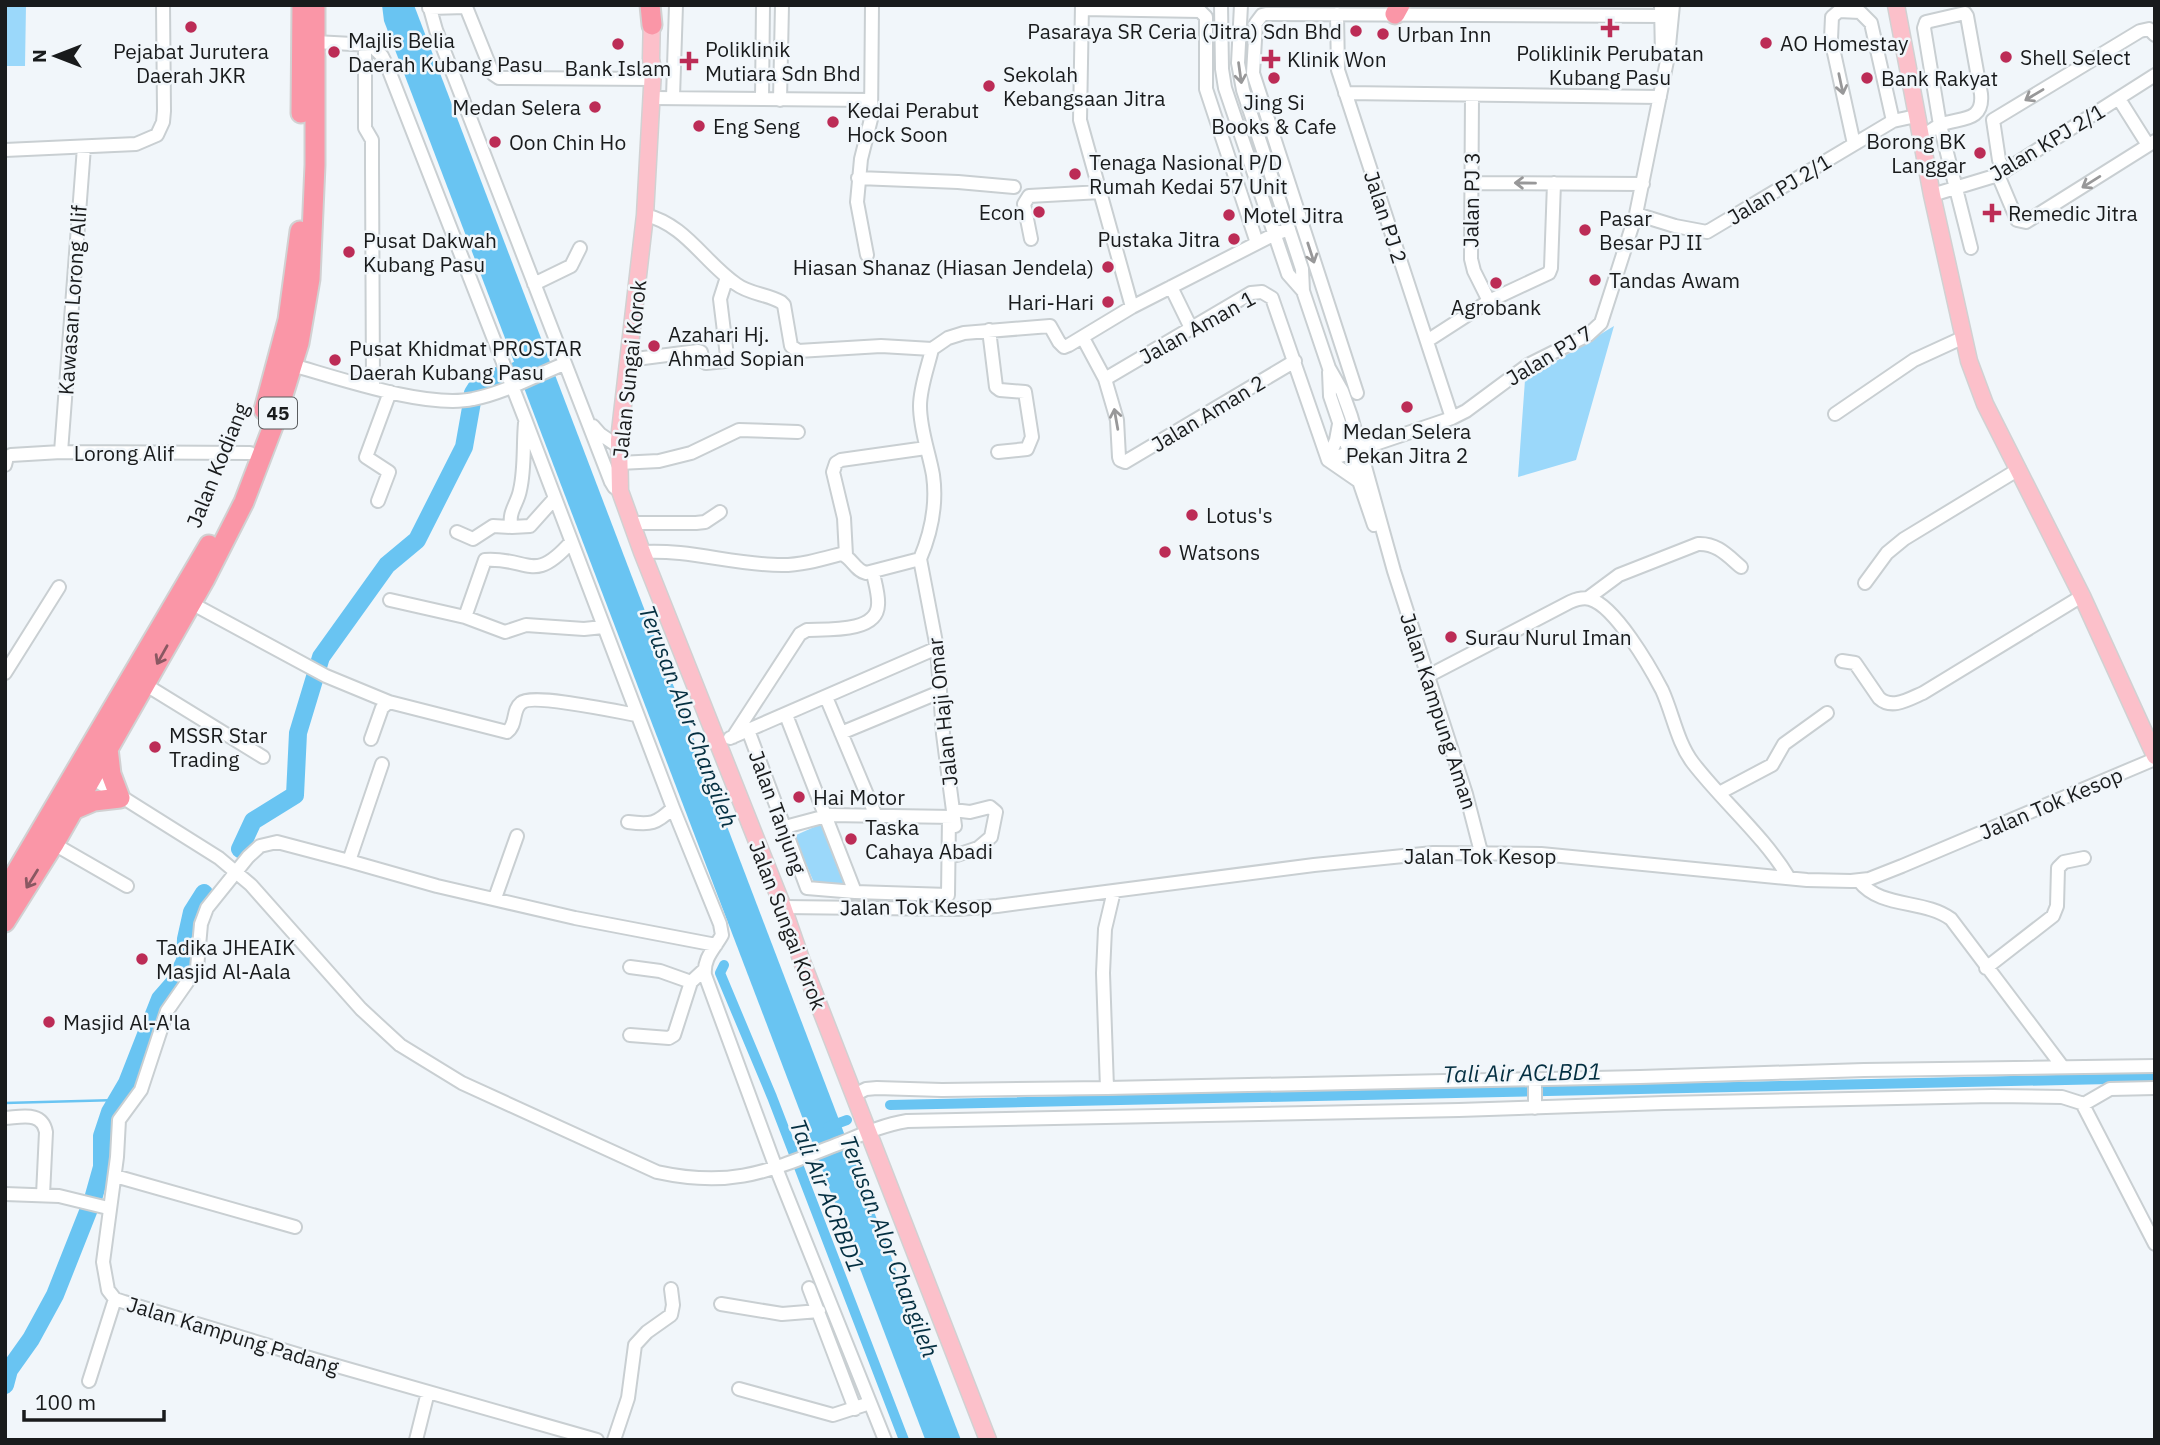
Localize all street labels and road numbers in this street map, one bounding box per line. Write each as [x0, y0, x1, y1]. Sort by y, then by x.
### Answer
street label: Jalan KPJ 2/1 [1984, 97, 2110, 187]
street label: Jalan PJ 2/1 [1722, 147, 1836, 231]
street label: Jalan PJ 3 [1456, 152, 1486, 248]
street label: Jalan PJ 2 [1358, 167, 1414, 267]
street label: Kawasan Lorong Alif [51, 204, 93, 396]
street label: Jalan Sungai Korok [606, 278, 652, 460]
street label: Jalan Aman 1 [1134, 284, 1260, 370]
street label: Jalan PJ 7 [1501, 318, 1597, 392]
street label: Jalan Aman 2 [1146, 368, 1270, 458]
road number: 45 [259, 398, 297, 428]
street label: Jalan Kodiang [179, 399, 255, 531]
street label: Lorong Alif [74, 439, 175, 467]
street label: Jalan Kampung Aman [1394, 609, 1484, 813]
street label: Jalan Haji Omar [920, 636, 964, 788]
street label: Jalan Tanjung [743, 746, 813, 878]
street label: Jalan Tok Kesop [1975, 760, 2127, 846]
street label: Jalan Sungai Korok [743, 836, 833, 1014]
street label: Jalan Tok Kesop [1404, 842, 1556, 870]
street label: Jalan Tok Kesop [839, 891, 993, 921]
street label: Jalan Kampung Padang [123, 1289, 343, 1381]

